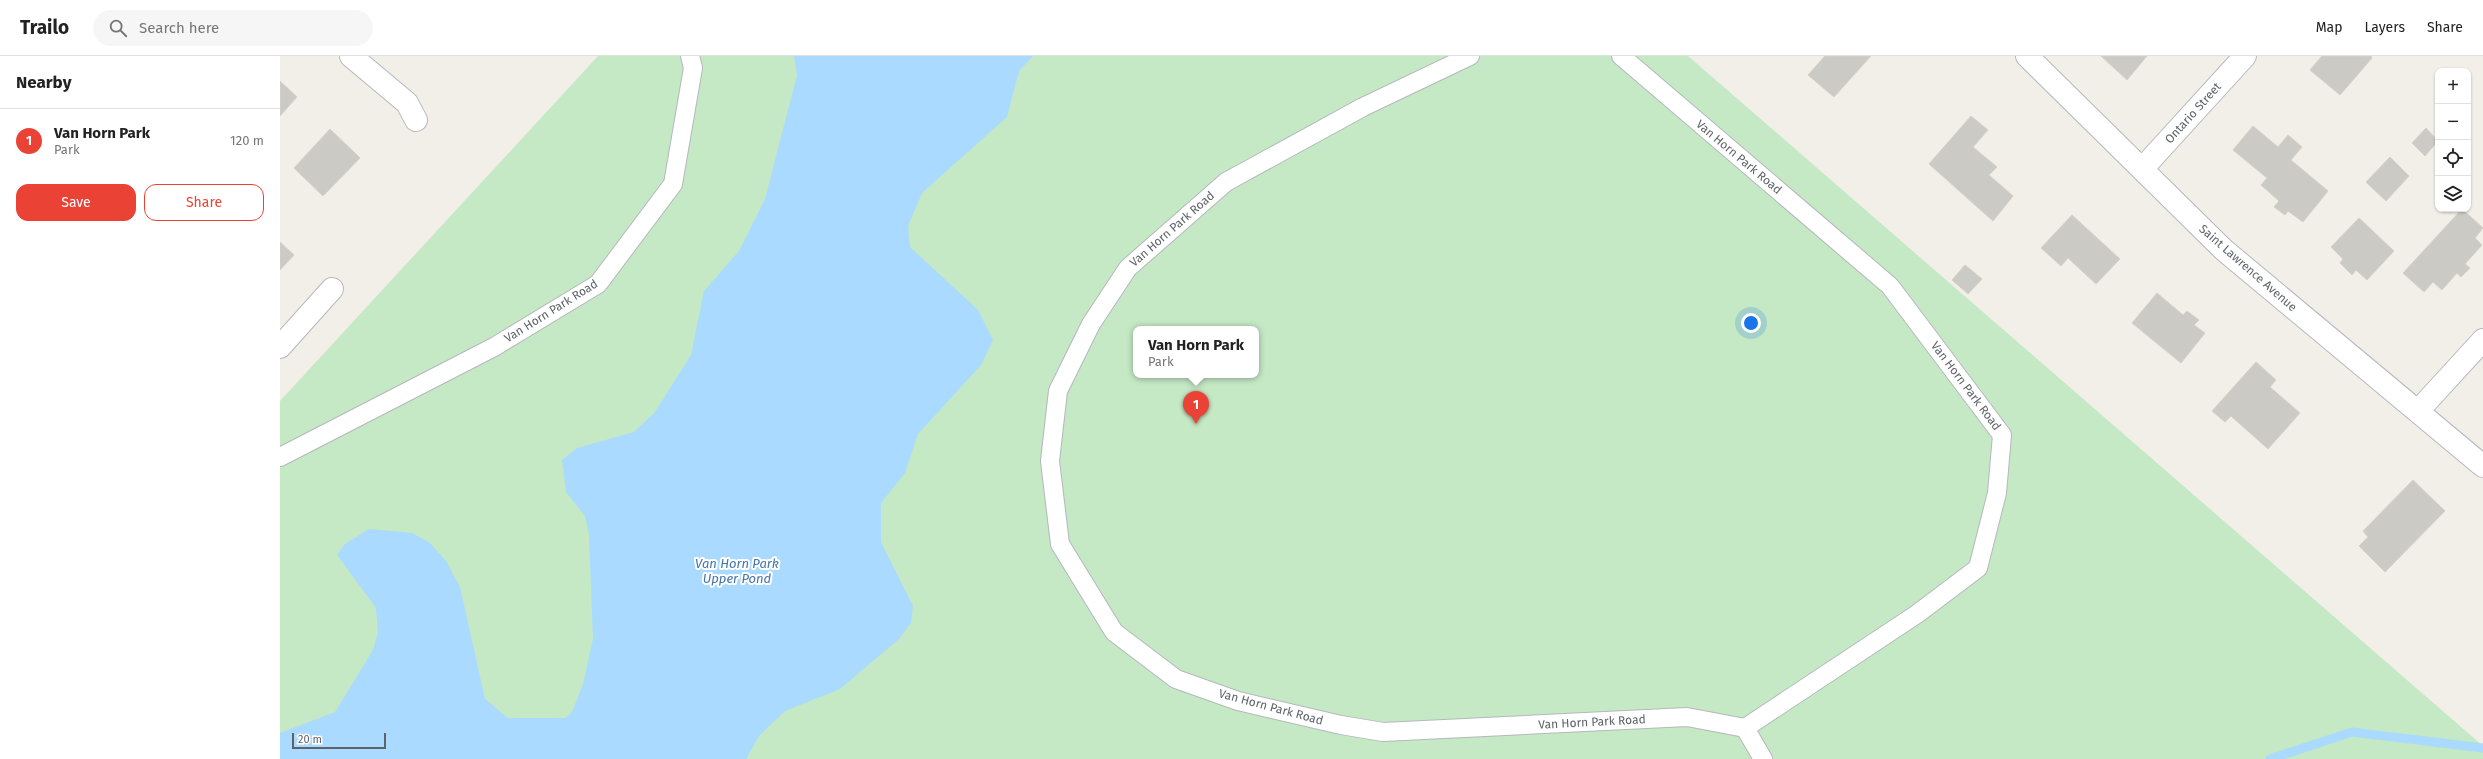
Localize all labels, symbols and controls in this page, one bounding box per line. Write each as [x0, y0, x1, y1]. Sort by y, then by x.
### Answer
search box [93, 10, 373, 46]
text: Trailo [20, 16, 69, 39]
icon: search [107, 17, 129, 39]
text: Search here [139, 19, 219, 37]
text: Map [2316, 19, 2342, 36]
text: Layers [2364, 19, 2405, 36]
text: Share [2427, 19, 2463, 36]
map controls [2435, 68, 2471, 212]
button: + [2435, 68, 2471, 104]
text: Nearby [16, 72, 71, 93]
street label: Ontario Street [2162, 79, 2224, 146]
button: − [2435, 104, 2471, 140]
street label: Van Horn Park Road [1693, 117, 1785, 197]
text: Van Horn Park [54, 124, 150, 142]
text: 1 [26, 133, 32, 148]
text: 120 m [230, 133, 264, 148]
button: locate [2435, 140, 2471, 176]
text: Park [54, 142, 80, 157]
button: layers [2435, 176, 2471, 212]
button: Save [16, 184, 136, 221]
button: Share [144, 184, 264, 221]
street label: Van Horn Park Road [1127, 188, 1217, 270]
street label: Saint Lawrence Avenue [2196, 222, 2300, 314]
street label: Van Horn Park Road [502, 277, 600, 345]
your location [1741, 313, 1761, 333]
popup [1133, 326, 1259, 378]
text: Van Horn Park [1148, 336, 1244, 354]
street label: Van Horn Park Road [1928, 339, 2004, 433]
text: Park [1148, 354, 1174, 369]
pin: 1 [1183, 391, 1209, 424]
water label: Van Horn Park Upper Pond [695, 556, 779, 586]
street label: Van Horn Park Road [1217, 686, 1325, 728]
street label: Van Horn Park Road [1538, 712, 1646, 732]
scale bar [292, 731, 386, 750]
text: 20 m [298, 733, 322, 746]

